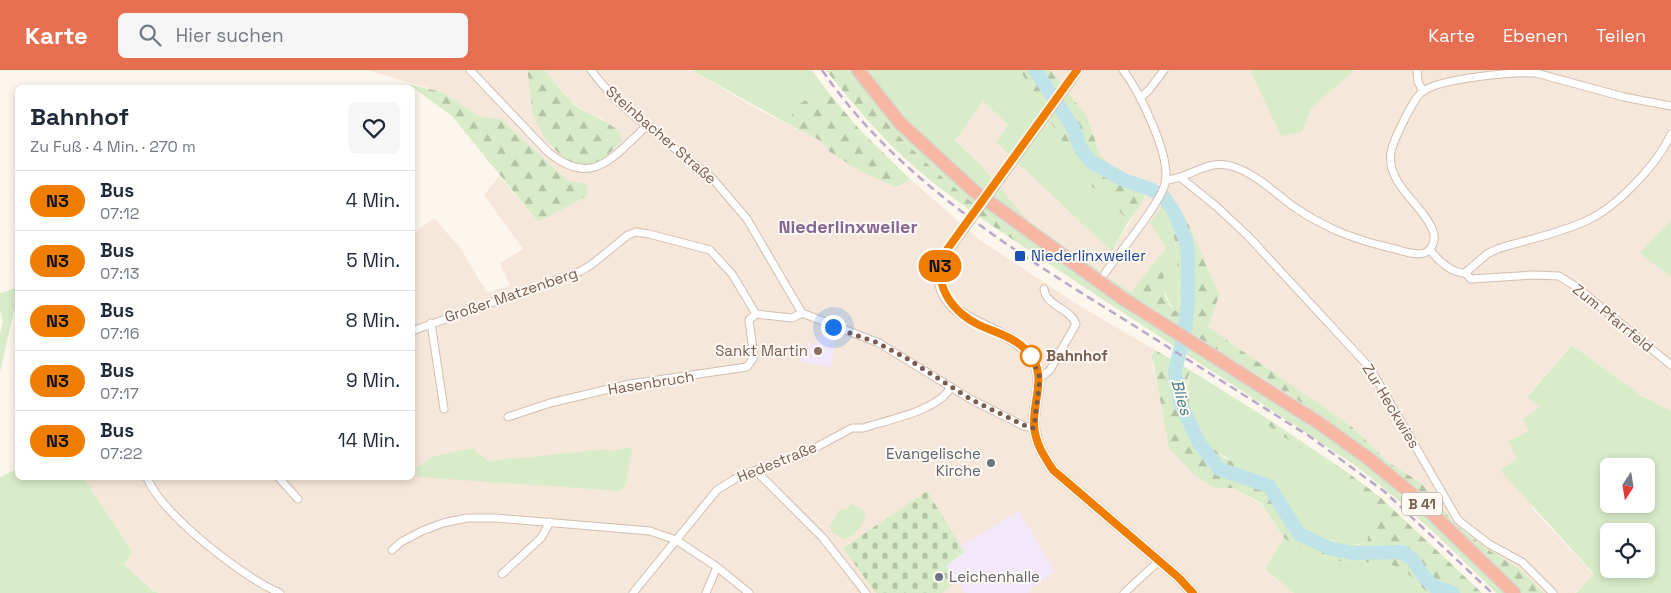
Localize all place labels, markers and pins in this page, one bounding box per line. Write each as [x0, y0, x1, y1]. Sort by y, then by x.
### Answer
place label: Niederlinxweiler [1031, 246, 1146, 265]
marker: Niederlinxweiler [1013, 249, 1027, 263]
place label: Sankt Martin [715, 341, 808, 360]
marker: Sankt Martin [812, 345, 824, 357]
marker: Bahnhof [1020, 345, 1042, 367]
place label: Bahnhof [1046, 346, 1108, 365]
place label: Evangelische Kirche [886, 444, 981, 480]
marker: Evangelische Kirche [985, 457, 997, 469]
place label: Leichenhalle [949, 567, 1040, 586]
marker: Leichenhalle [933, 571, 945, 583]

